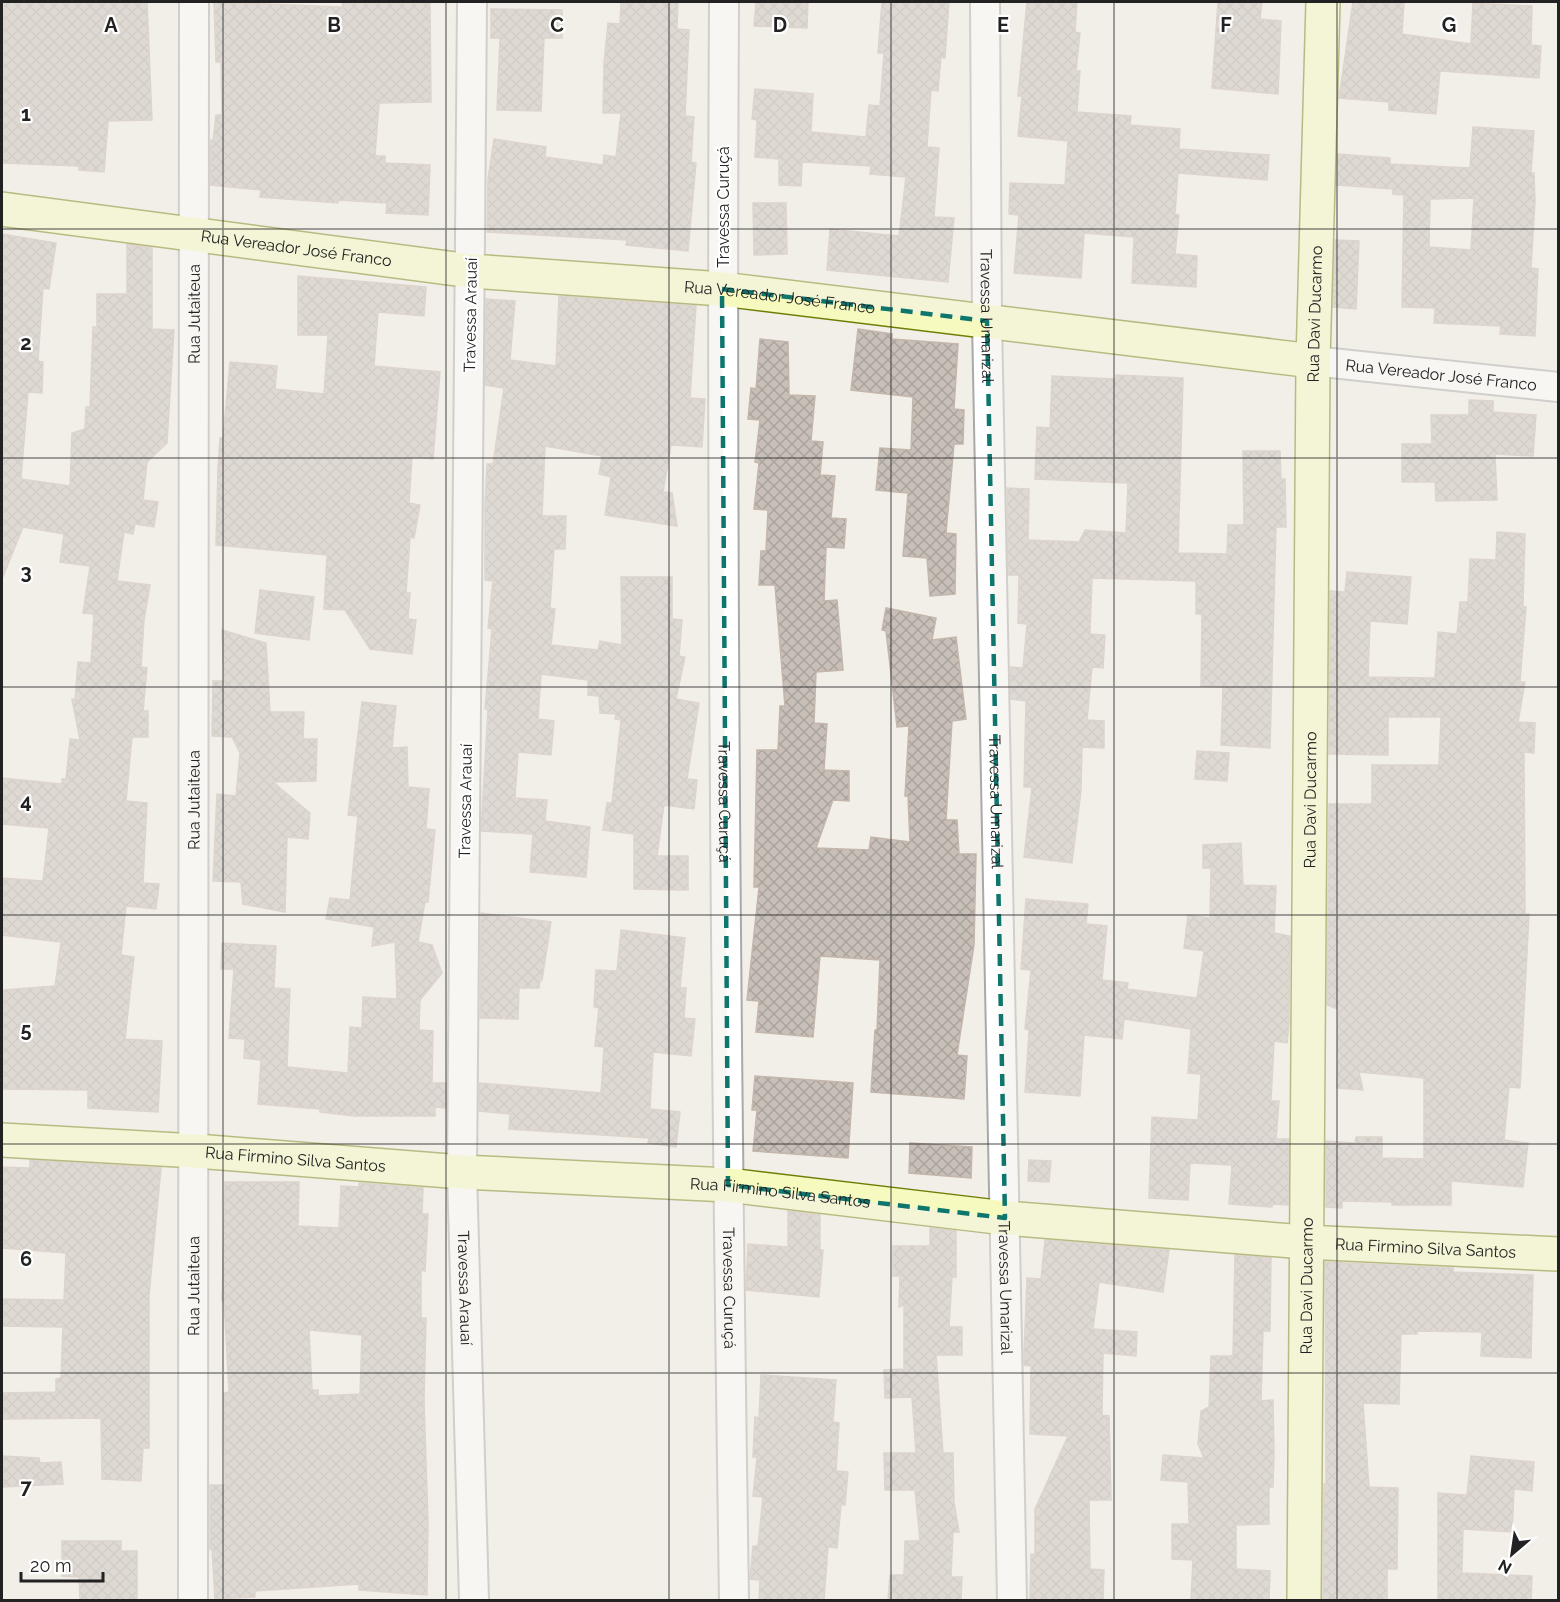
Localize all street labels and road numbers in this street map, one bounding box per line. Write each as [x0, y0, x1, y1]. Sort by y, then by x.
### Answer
street label: Travessa Curuçá [714, 146, 733, 268]
street label: Rua Vereador José Franco [200, 226, 393, 270]
street label: Rua Davi Ducarmo [1304, 245, 1326, 383]
street label: Travessa Umarizal [977, 249, 997, 384]
street label: Travessa Arauaí [460, 257, 481, 372]
street label: Rua Jutaiteua [185, 264, 204, 364]
street label: Rua Vereador José Franco [684, 277, 876, 318]
street label: Rua Vereador José Franco [1345, 356, 1538, 395]
street label: Rua Davi Ducarmo [1300, 731, 1320, 869]
street label: Travessa Umarizal [985, 735, 1007, 870]
street label: Travessa Curuçá [714, 741, 734, 863]
street label: Travessa Arauaí [455, 743, 476, 858]
street label: Rua Jutaiteua [184, 750, 204, 850]
street label: Rua Firmino Silva Santos [204, 1143, 387, 1176]
street label: Rua Firmino Silva Santos [690, 1174, 871, 1212]
street label: Rua Davi Ducarmo [1297, 1217, 1317, 1355]
street label: Travessa Umarizal [995, 1221, 1016, 1356]
street label: Travessa Curuçá [719, 1227, 739, 1349]
street label: Travessa Arauaí [454, 1230, 476, 1346]
street label: Rua Firmino Silva Santos [1335, 1234, 1517, 1262]
street label: Rua Jutaiteua [184, 1236, 203, 1336]

